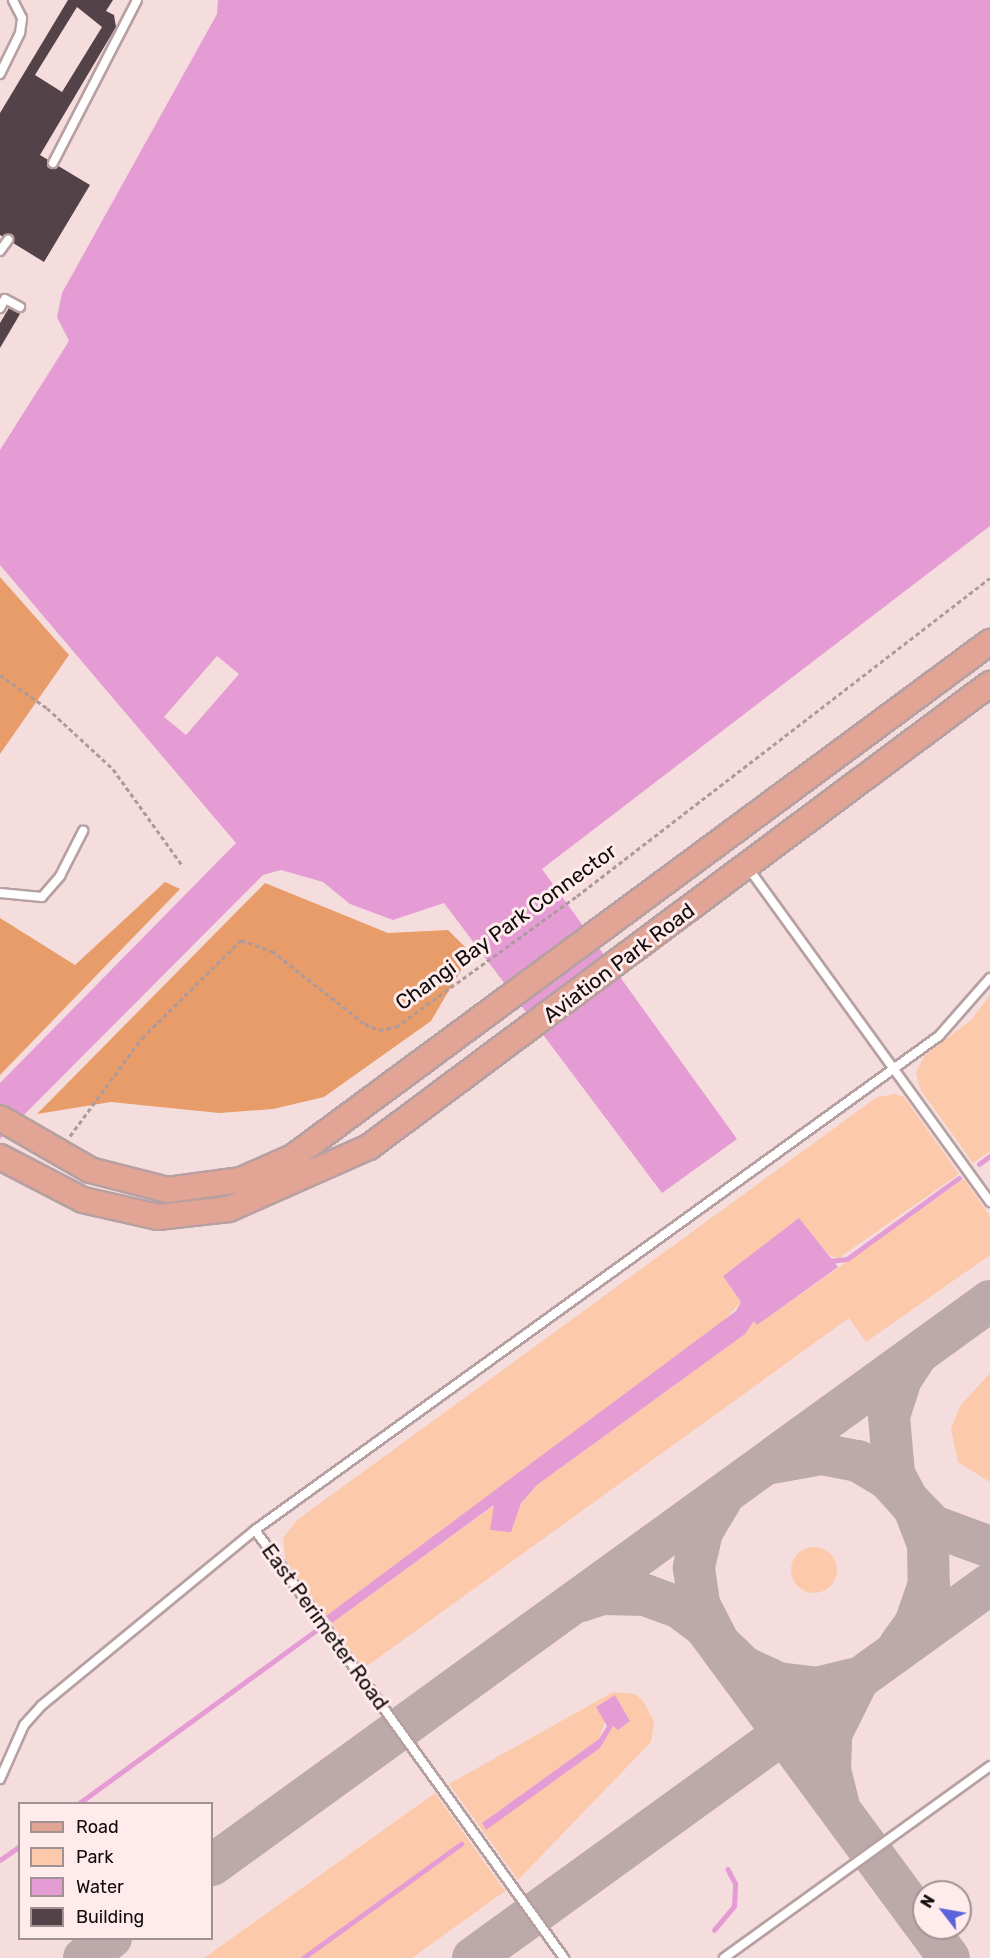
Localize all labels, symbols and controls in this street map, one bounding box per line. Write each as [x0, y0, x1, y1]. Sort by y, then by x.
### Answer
street label: Changi Bay Park Connector [390, 838, 622, 1016]
street label: Aviation Park Road [538, 898, 700, 1028]
street label: East Perimeter Road [256, 1539, 394, 1715]
legend [18, 1802, 213, 1940]
text: Road [76, 1816, 119, 1838]
text: Park [76, 1846, 113, 1868]
text: Water [76, 1876, 124, 1898]
north arrow [912, 1880, 972, 1940]
text: N [917, 1892, 939, 1911]
text: Building [76, 1906, 144, 1928]

